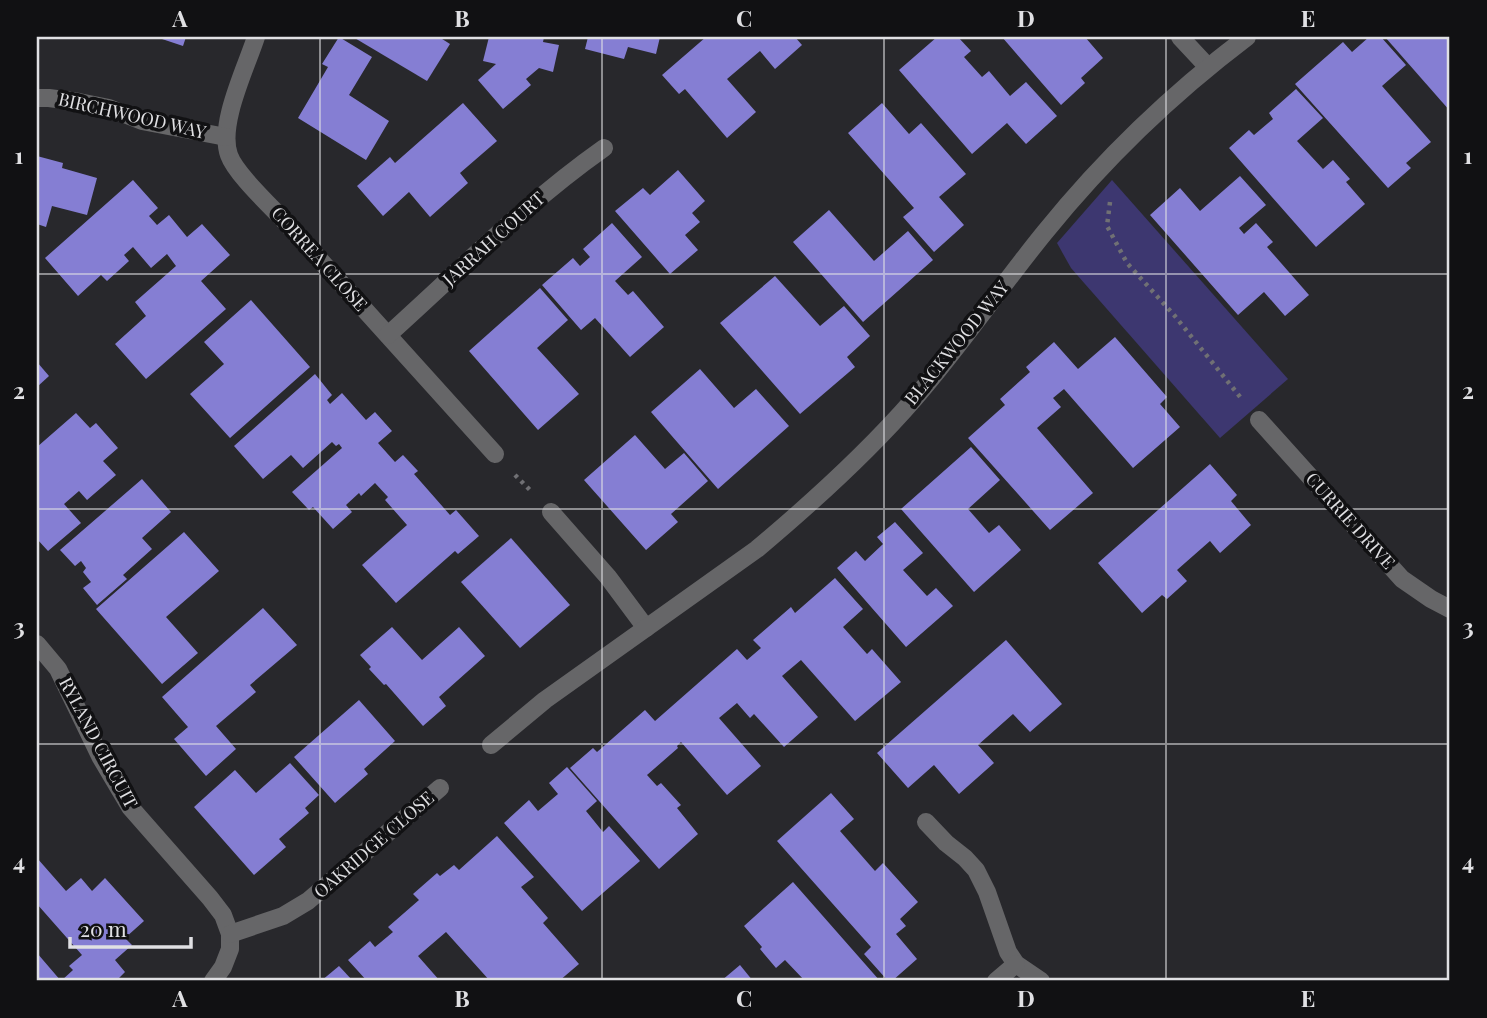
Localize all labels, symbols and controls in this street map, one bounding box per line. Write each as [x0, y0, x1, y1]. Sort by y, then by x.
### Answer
text: A [171, 2, 188, 33]
text: B [454, 2, 470, 33]
text: C [736, 2, 752, 33]
text: D [1017, 2, 1035, 33]
text: E [1301, 2, 1315, 33]
street label: BIRCHWOOD WAY [56, 86, 209, 144]
text: 1 [15, 139, 24, 170]
text: 1 [1464, 139, 1473, 170]
street label: JARRAH COURT [436, 186, 550, 291]
street label: CORREA CLOSE [266, 201, 373, 316]
street label: BLACKWOOD WAY [899, 275, 1014, 409]
text: 2 [13, 374, 25, 405]
text: 2 [1462, 374, 1474, 405]
street label: CURRIE DRIVE [1301, 467, 1401, 574]
text: 3 [13, 610, 25, 641]
text: 3 [1462, 610, 1474, 641]
street label: RYLAND CIRCUIT [54, 673, 144, 812]
street label: OAKRIDGE CLOSE [308, 785, 438, 903]
text: 4 [13, 845, 25, 876]
text: 4 [1462, 845, 1474, 876]
scale bar [70, 906, 191, 950]
text: 20 m [80, 914, 127, 942]
text: A [171, 982, 188, 1013]
text: B [454, 982, 470, 1013]
text: C [736, 982, 752, 1013]
text: D [1017, 982, 1035, 1013]
text: E [1301, 982, 1315, 1013]

